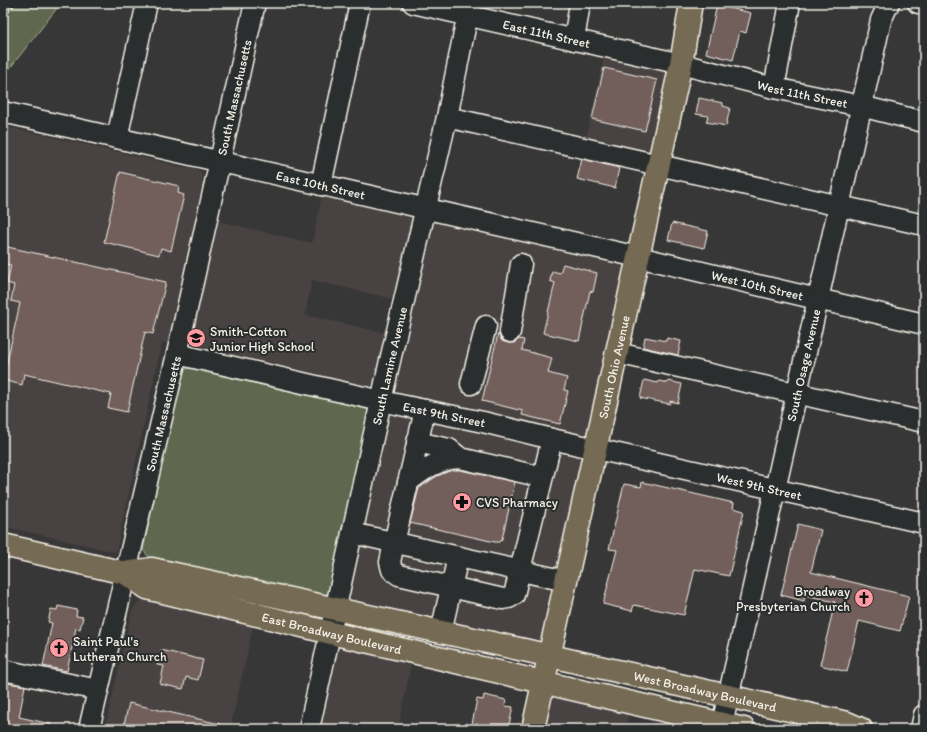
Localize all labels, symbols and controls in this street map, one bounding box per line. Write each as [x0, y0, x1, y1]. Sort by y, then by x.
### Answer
street label: East 11th Street [501, 17, 592, 51]
street label: South Massachusetts [214, 38, 255, 157]
street label: West 11th Street [756, 77, 849, 111]
street label: East 10th Street [275, 168, 367, 203]
street label: West 10th Street [710, 267, 805, 304]
street label: South Lamine Avenue [369, 305, 410, 427]
street label: South Osage Avenue [784, 308, 824, 423]
street label: South Ohio Avenue [595, 314, 633, 420]
place label: Smith-Cotton Junior High School [210, 324, 315, 354]
school or university icon: Smith-Cotton Junior High School [185, 327, 207, 349]
street label: South Massachusetts [143, 354, 184, 473]
street label: East 9th Street [402, 399, 487, 430]
street label: West 9th Street [715, 469, 803, 503]
pharmacy icon: CVS Pharmacy [451, 491, 473, 513]
place label: CVS Pharmacy [476, 495, 558, 510]
place label: Broadway Presbyterian Church [736, 584, 850, 614]
church icon: Broadway Presbyterian Church [853, 587, 875, 609]
street label: East Broadway Boulevard [260, 609, 403, 657]
place label: Saint Paul's Lutheran Church [73, 634, 167, 664]
church icon: Saint Paul's Lutheran Church [48, 637, 70, 659]
street label: West Broadway Boulevard [632, 668, 778, 715]

